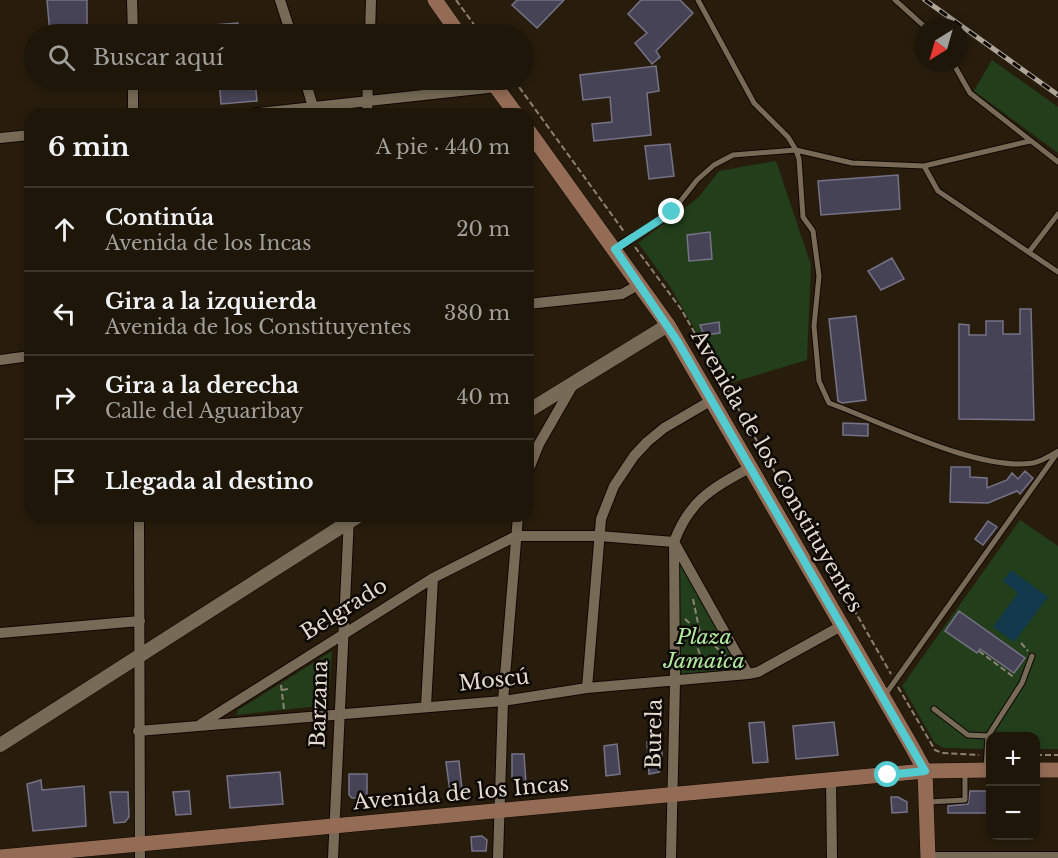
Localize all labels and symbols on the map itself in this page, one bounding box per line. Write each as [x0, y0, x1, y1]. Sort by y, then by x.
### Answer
north arrow [914, 18, 968, 72]
route end [658, 198, 684, 224]
street label: Avenida de los Constituyentes [685, 324, 869, 617]
street label: Belgrado [296, 572, 392, 646]
park label: Plaza Jamaica [662, 624, 745, 674]
street label: Barzana [304, 660, 334, 748]
street label: Moscú [457, 663, 531, 697]
street label: Burela [640, 698, 668, 769]
route start [874, 761, 900, 787]
street label: Avenida de los Incas [351, 771, 570, 815]

